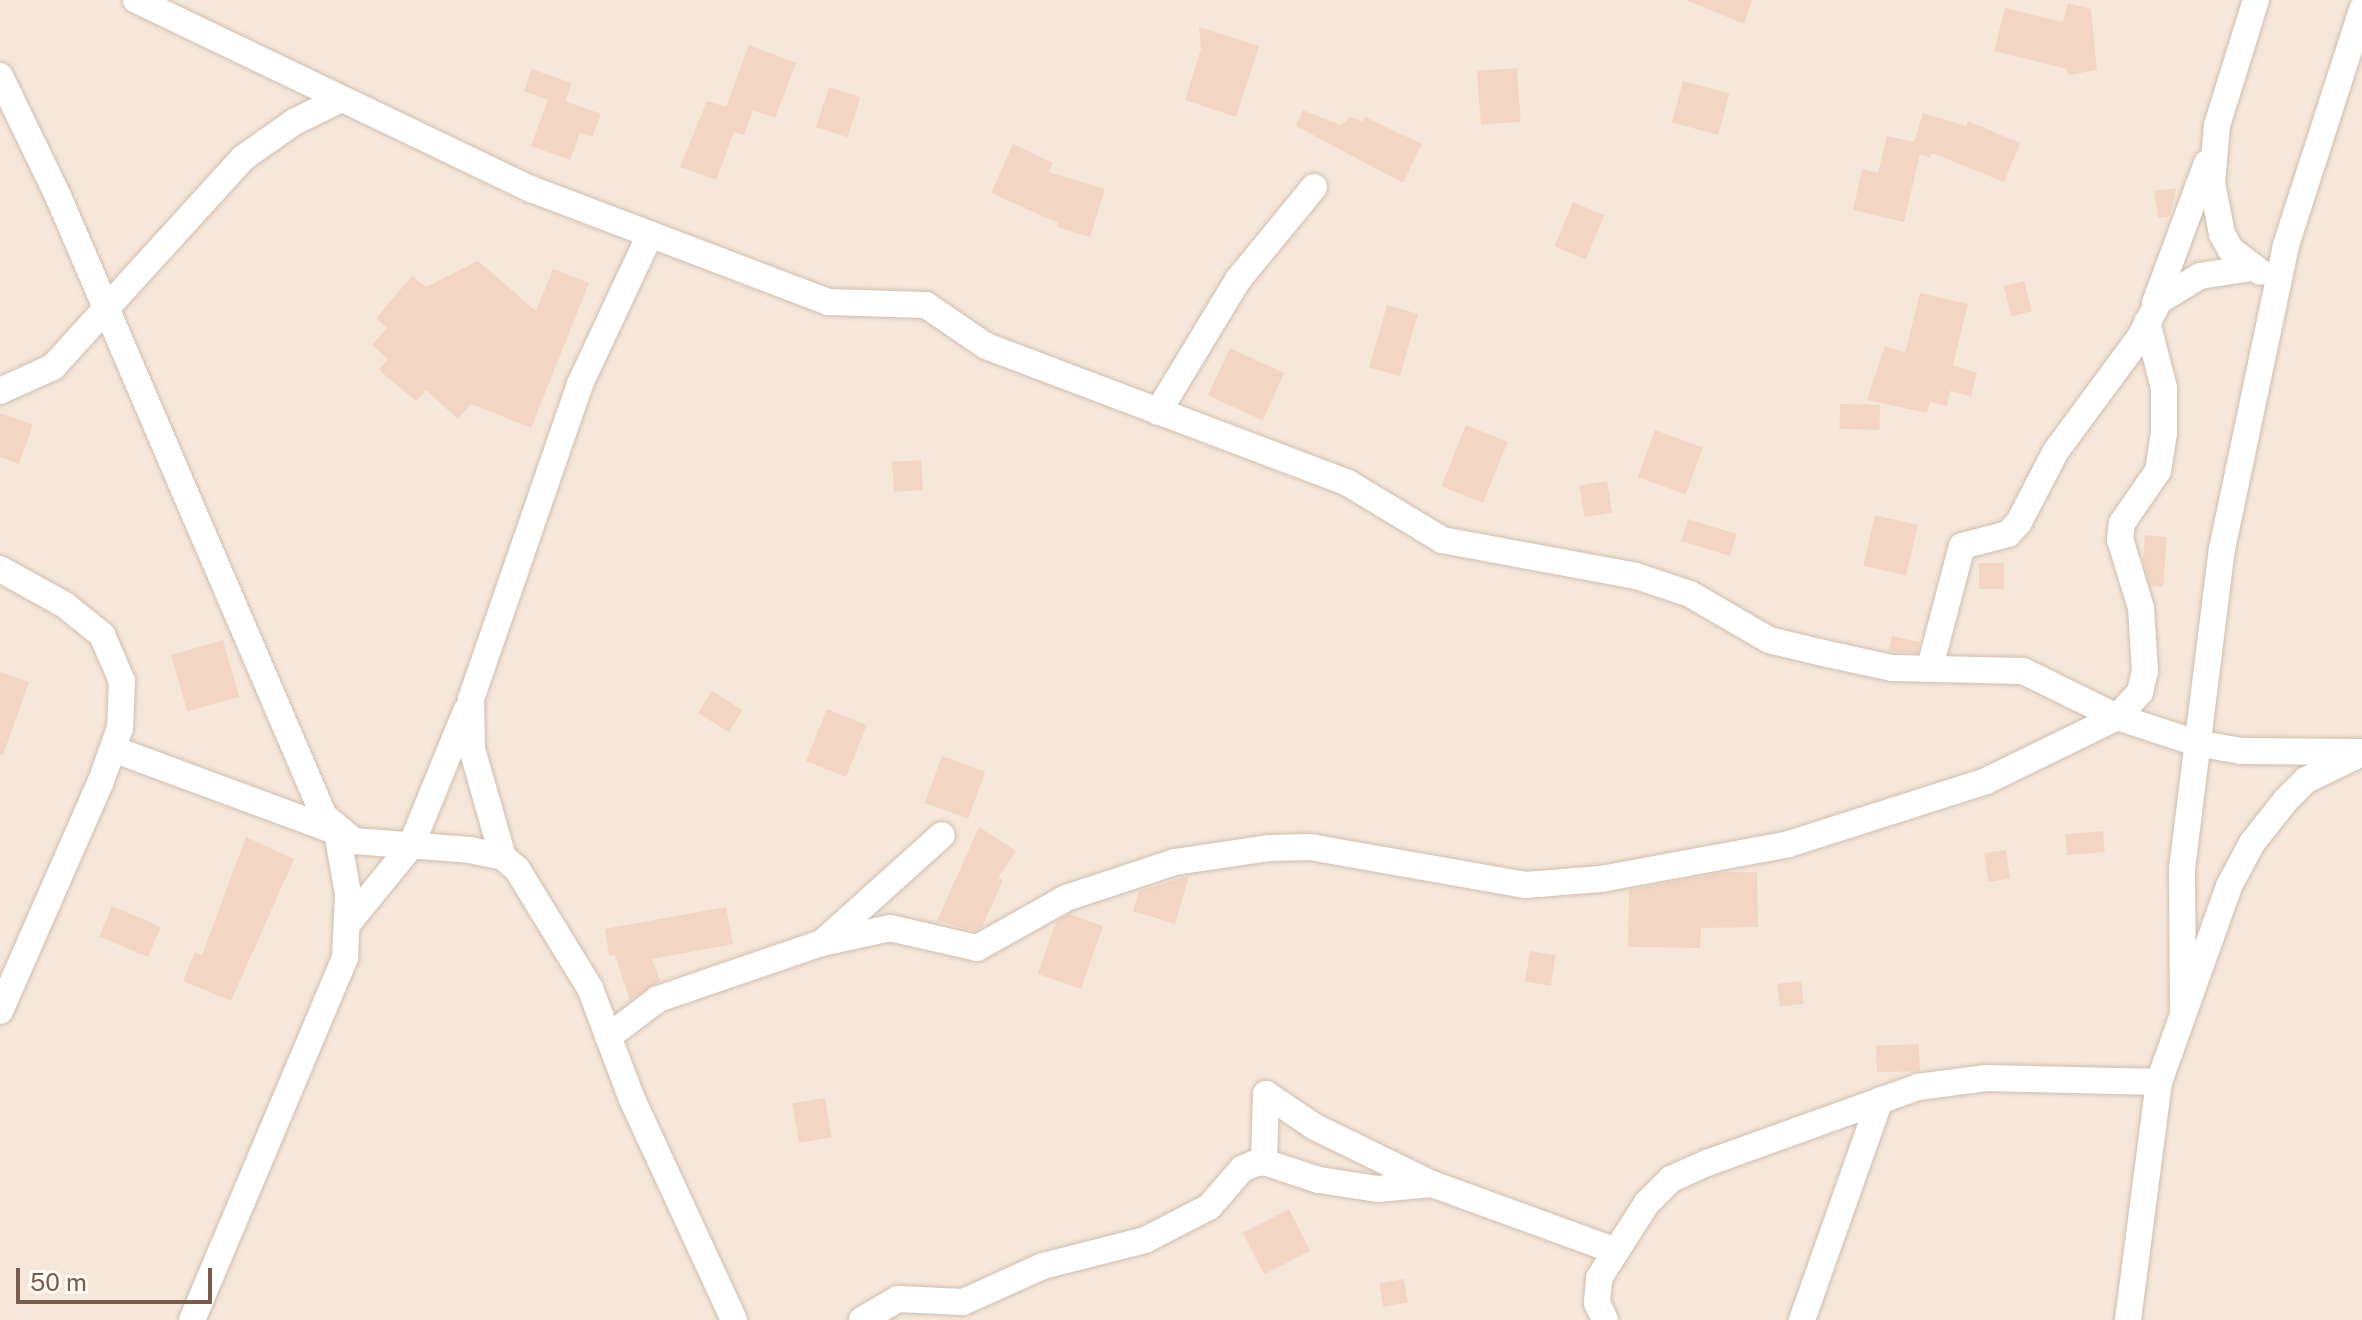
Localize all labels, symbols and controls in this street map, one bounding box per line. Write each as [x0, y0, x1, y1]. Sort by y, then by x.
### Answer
scale bar [20, 1252, 216, 1302]
text: 50 m [30, 1268, 87, 1296]

